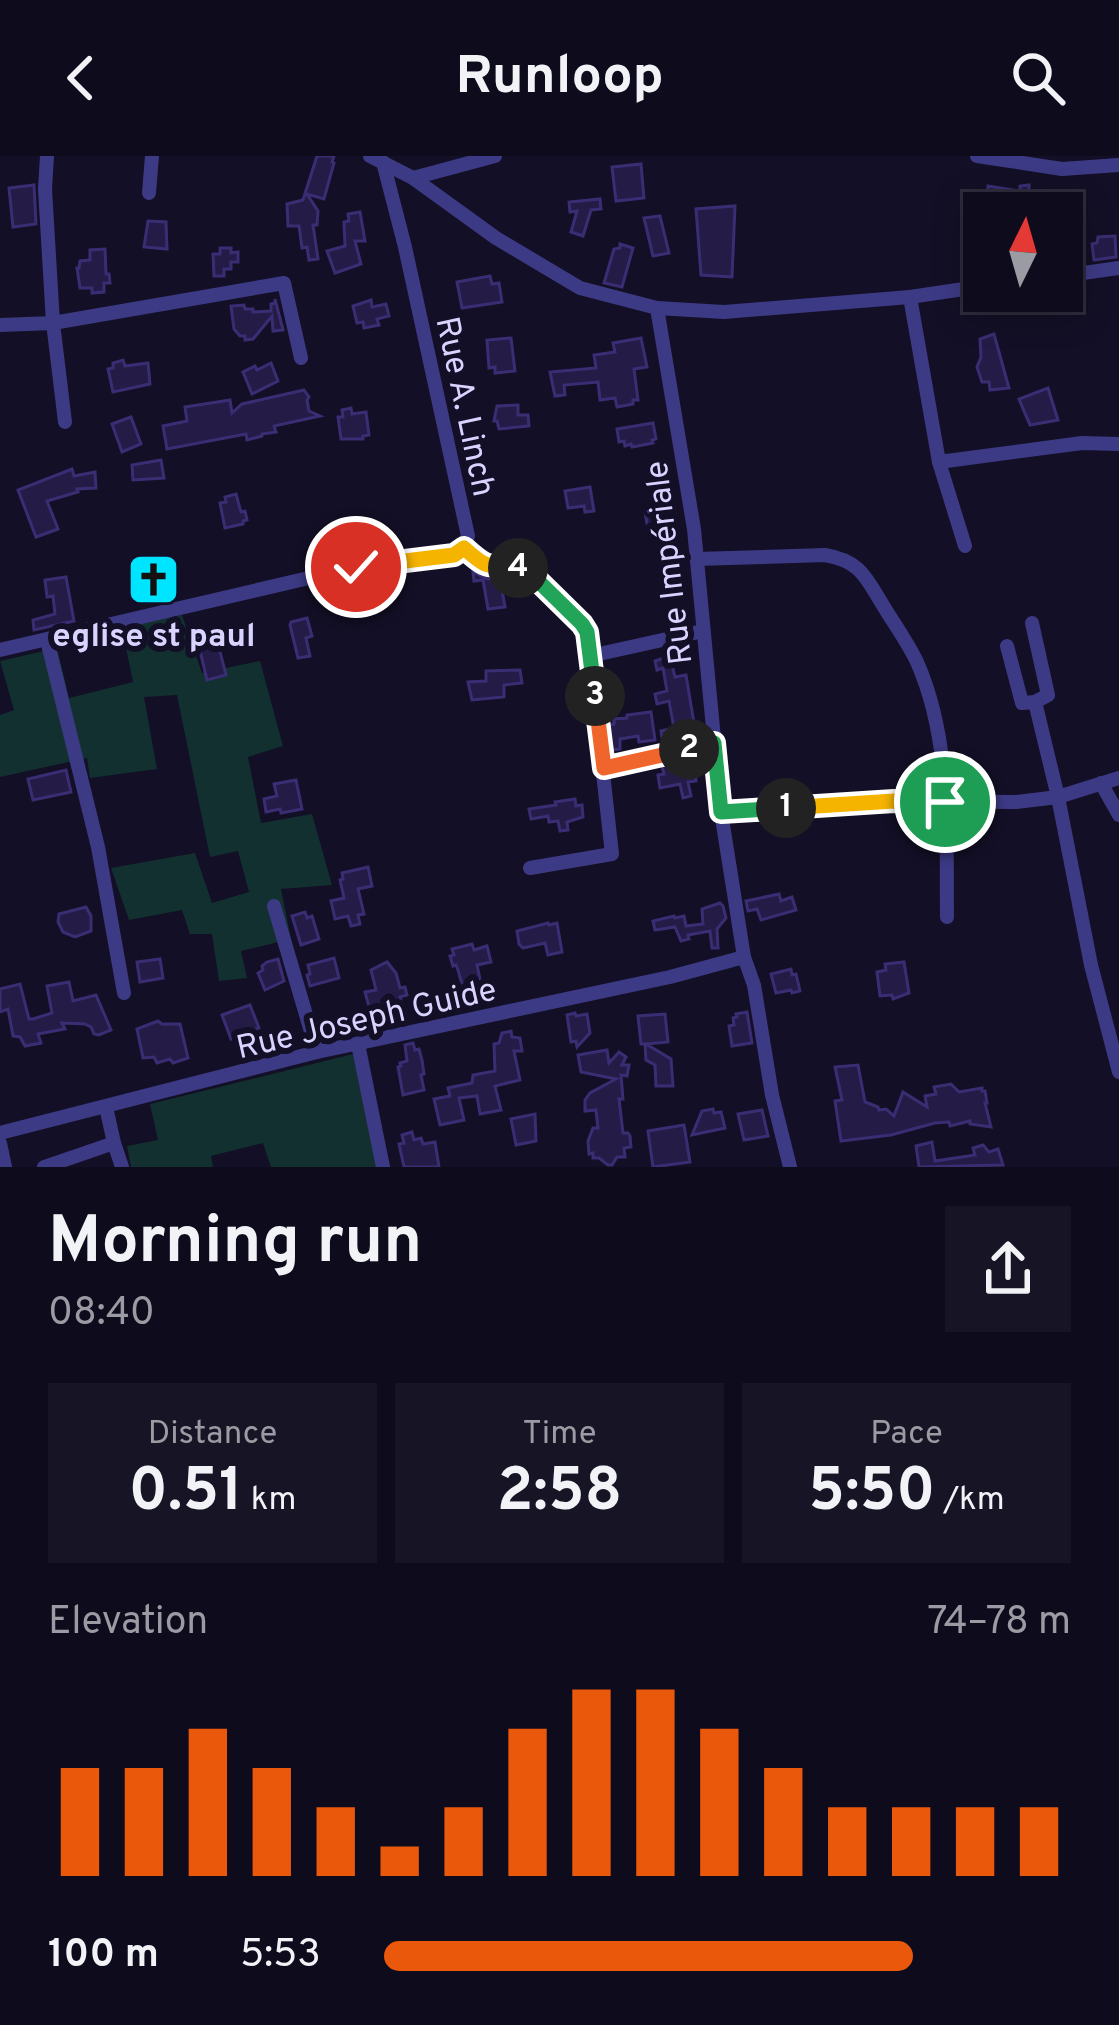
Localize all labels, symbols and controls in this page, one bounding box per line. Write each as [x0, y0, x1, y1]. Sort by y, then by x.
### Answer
text: Runloop [455, 44, 664, 113]
icon: back [48, 45, 114, 111]
icon: search [1005, 45, 1071, 111]
north arrow [963, 192, 1083, 312]
map controls [963, 192, 1083, 312]
street label: Rue A. Linch [424, 313, 503, 501]
street label: Rue Impériale [638, 458, 704, 667]
pin [305, 516, 407, 618]
icon: check [323, 534, 389, 600]
pin: 4 [488, 538, 548, 598]
text: 4 [507, 547, 529, 589]
church icon: eglise st paul [126, 552, 182, 608]
place label: eglise st paul [52, 617, 256, 659]
pin: 3 [565, 666, 625, 726]
text: 3 [585, 675, 605, 717]
pin: 2 [659, 719, 719, 779]
text: 2 [679, 728, 699, 770]
pin [894, 751, 996, 853]
icon: arrive [912, 769, 978, 835]
pin: 1 [756, 778, 816, 838]
text: 1 [779, 787, 793, 829]
street label: Rue Joseph Guide [233, 971, 501, 1071]
text: Morning run [48, 1203, 422, 1286]
button: share [945, 1206, 1071, 1332]
text: 08:40 [48, 1290, 155, 1339]
text: Distance [148, 1414, 277, 1456]
text: Time [523, 1414, 596, 1456]
text: Pace [870, 1414, 943, 1456]
text: 0.51 [128, 1456, 243, 1532]
text: 2:58 [497, 1456, 622, 1532]
text: 5:50 [808, 1456, 935, 1532]
text: km [243, 1480, 297, 1522]
text: /km [935, 1480, 1005, 1522]
text: Elevation [48, 1599, 208, 1648]
text: 74–78 m [927, 1599, 1071, 1648]
text: 100 m [48, 1932, 159, 1981]
text: 5:53 [240, 1932, 321, 1981]

